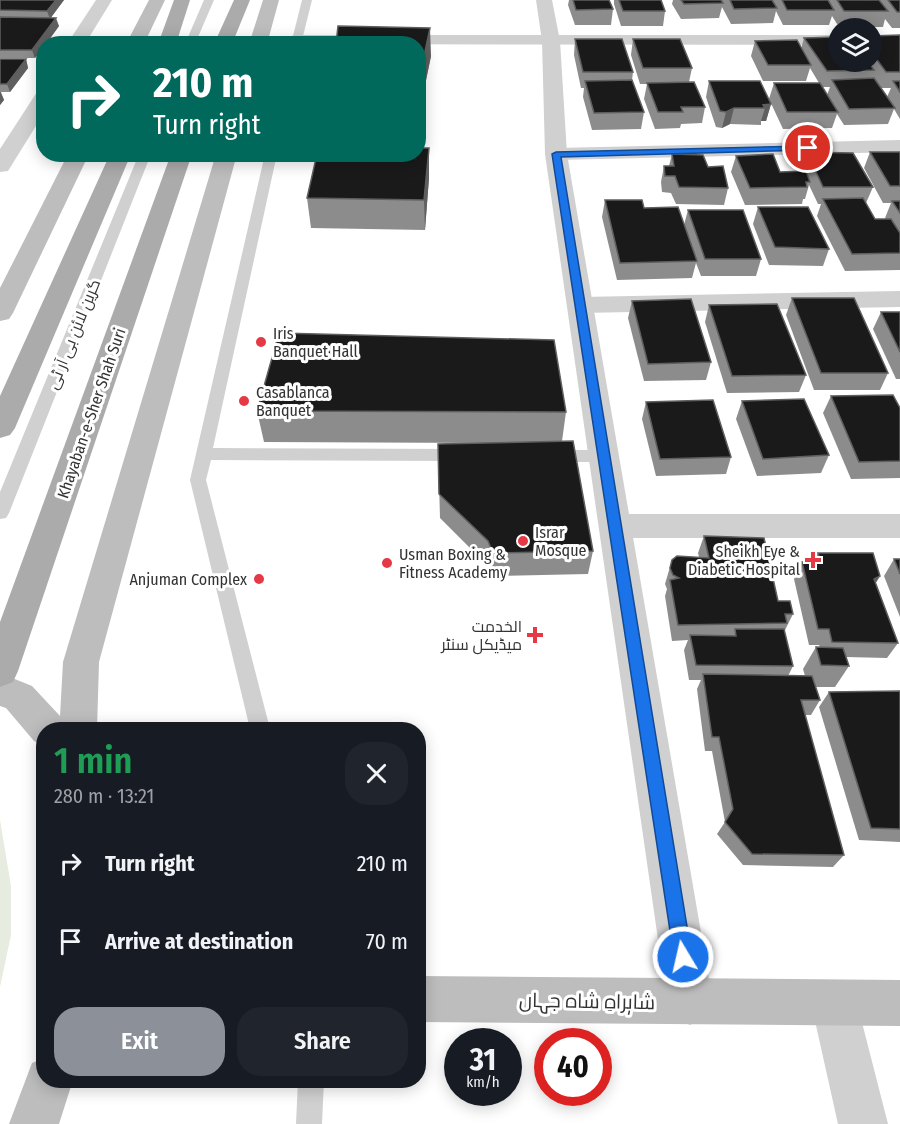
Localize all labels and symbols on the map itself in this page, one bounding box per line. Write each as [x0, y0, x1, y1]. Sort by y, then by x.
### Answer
pin [782, 122, 833, 173]
street label: گرین لائن بی آر ٹی [43, 276, 105, 392]
place label: Iris Banquet Hall [273, 324, 358, 361]
street label: Khayaban-e-Sher Shah Suri [53, 325, 130, 501]
marker: Iris Banquet Hall [254, 335, 268, 349]
place label: Casablanca Banquet [256, 383, 330, 420]
marker: Casablanca Banquet [237, 394, 251, 408]
place label: Israr Mosque [535, 523, 587, 560]
marker: Israr Mosque [516, 534, 530, 548]
place label: Sheikh Eye & Diabetic Hospital [688, 542, 800, 579]
place label: Usman Boxing & Fitness Academy [399, 545, 508, 582]
marker: Sheikh Eye & Diabetic Hospital [804, 551, 822, 569]
marker: Usman Boxing & Fitness Academy [380, 556, 394, 570]
place label: Anjuman Complex [129, 570, 247, 589]
marker: Anjuman Complex [252, 572, 266, 586]
place label: الخدمت میڈیکل سنٹر [440, 617, 522, 655]
marker: الخدمت میڈیکل سنٹر [526, 626, 544, 644]
position arrow [651, 925, 715, 989]
street label: شاہراہِ شاہ جہاں [519, 988, 655, 1016]
speed limit sign: 40 [534, 1028, 612, 1106]

